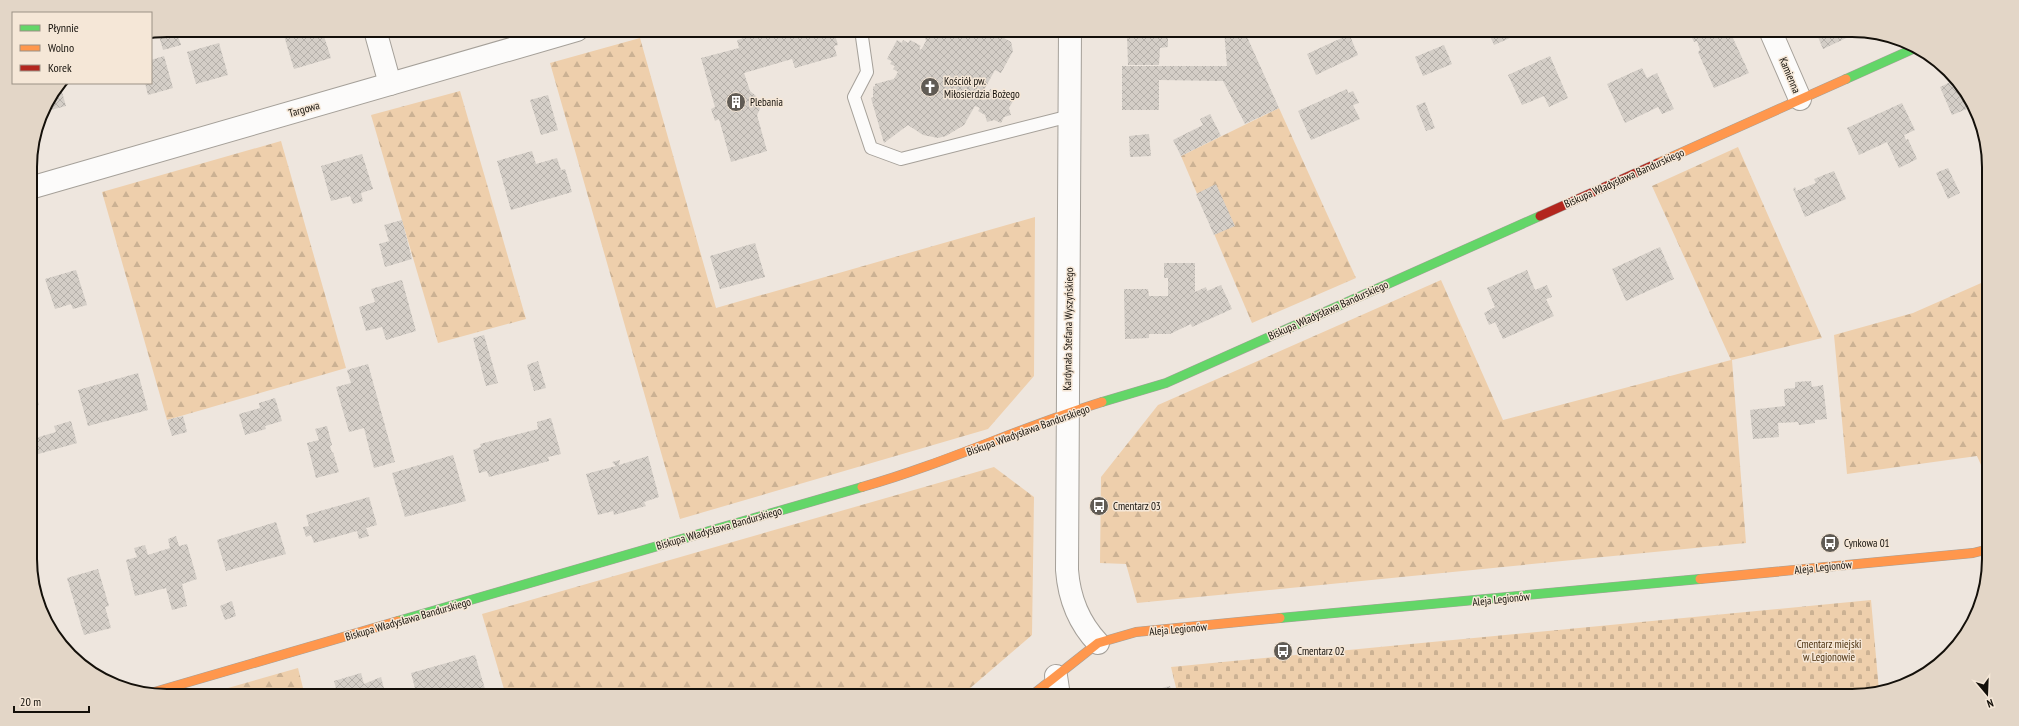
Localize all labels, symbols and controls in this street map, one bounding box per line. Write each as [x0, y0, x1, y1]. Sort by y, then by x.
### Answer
legend [12, 12, 152, 84]
text: Płynnie [48, 20, 79, 35]
text: Wolno [48, 40, 74, 55]
street label: Kamienna [1776, 55, 1804, 95]
text: Korek [48, 60, 72, 75]
place label: Kościół pw. Miłosierdzia Bożego [944, 74, 1020, 101]
church icon: Kościół pw. Miłosierdzia Bożego [919, 76, 941, 98]
building icon: Plebania [725, 91, 747, 113]
place label: Plebania [750, 95, 783, 109]
street label: Targowa [287, 98, 321, 120]
street label: Biskupa Władysława Bandurskiego [1562, 145, 1687, 211]
street label: Kardynała Stefana Wyszyńskiego [1060, 267, 1076, 391]
street label: Biskupa Władysława Bandurskiego [1266, 277, 1391, 343]
street label: Biskupa Władysława Bandurskiego [964, 401, 1092, 459]
bus stop icon: Cmentarz 03 [1088, 495, 1110, 517]
place label: Cmentarz 03 [1113, 499, 1161, 513]
street label: Biskupa Władysława Bandurskiego [655, 503, 784, 553]
bus stop icon: Cynkowa 01 [1819, 532, 1841, 554]
place label: Cynkowa 01 [1844, 536, 1890, 550]
street label: Aleja Legionów [1794, 557, 1853, 577]
street label: Aleja Legionów [1472, 589, 1531, 609]
street label: Biskupa Władysława Bandurskiego [344, 594, 473, 644]
street label: Aleja Legionów [1149, 619, 1208, 638]
park label: Cmentarz miejski w Legionowie [1797, 637, 1861, 664]
bus stop icon: Cmentarz 02 [1272, 640, 1294, 662]
place label: Cmentarz 02 [1297, 644, 1345, 658]
north arrow [1967, 674, 2007, 714]
scale bar [14, 688, 89, 714]
text: 20 m [20, 694, 41, 709]
text: N [1985, 696, 1995, 711]

